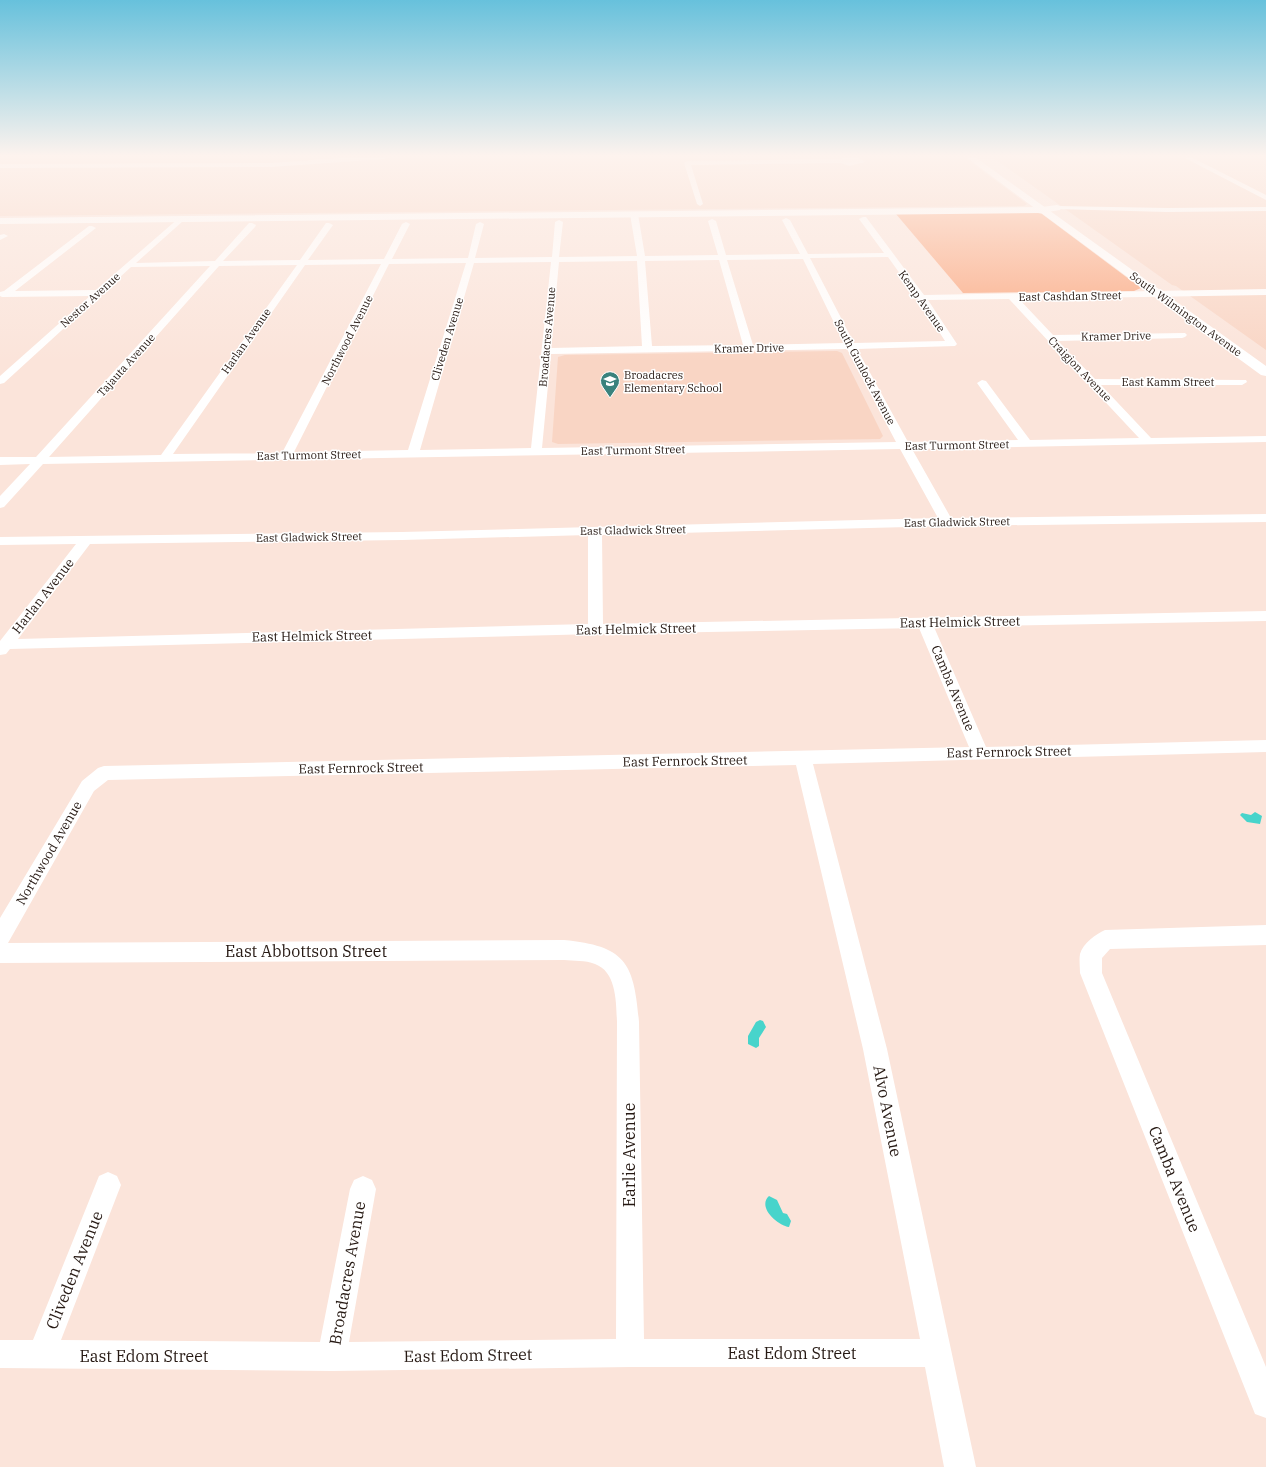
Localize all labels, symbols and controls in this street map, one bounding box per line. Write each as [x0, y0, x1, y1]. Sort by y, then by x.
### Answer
street label: Kemp Avenue [896, 268, 948, 335]
street label: Nestor Avenue [57, 269, 123, 331]
street label: South Wilmington Avenue [1127, 269, 1245, 359]
street label: Broadacres Avenue [536, 286, 558, 388]
street label: East Cashdan Street [1018, 288, 1122, 304]
street label: Northwood Avenue [318, 292, 376, 387]
street label: Cliveden Avenue [428, 295, 466, 382]
street label: Harlan Avenue [218, 305, 274, 377]
street label: South Gunlock Avenue [831, 317, 899, 427]
street label: Kramer Drive [1081, 328, 1151, 344]
street label: Tajauta Avenue [94, 331, 158, 399]
street label: Craigjon Avenue [1045, 333, 1115, 405]
street label: Kramer Drive [714, 340, 784, 356]
place label: Broadacres Elementary School [624, 368, 722, 395]
school or university icon: Broadacres Elementary School [599, 370, 621, 398]
street label: East Kamm Street [1122, 375, 1215, 389]
street label: East Turmont Street [905, 437, 1009, 453]
street label: East Turmont Street [581, 442, 685, 458]
street label: East Turmont Street [257, 447, 361, 463]
street label: East Gladwick Street [904, 514, 1010, 530]
street label: East Gladwick Street [580, 522, 686, 538]
street label: East Gladwick Street [256, 529, 362, 545]
street label: Harlan Avenue [8, 555, 78, 637]
street label: East Helmick Street [900, 612, 1021, 632]
street label: East Helmick Street [576, 619, 697, 639]
street label: East Helmick Street [252, 626, 373, 646]
street label: Camba Avenue [927, 643, 979, 733]
street label: East Fernrock Street [946, 742, 1072, 762]
street label: East Fernrock Street [622, 751, 748, 771]
street label: East Fernrock Street [298, 758, 424, 778]
street label: Northwood Avenue [12, 798, 86, 908]
street label: East Abbottson Street [225, 941, 387, 961]
street label: Alvo Avenue [869, 1063, 907, 1159]
street label: Earlie Avenue [619, 1103, 639, 1207]
street label: Camba Avenue [1145, 1123, 1205, 1235]
street label: Broadacres Avenue [324, 1199, 370, 1347]
street label: Cliveden Avenue [41, 1208, 107, 1332]
street label: East Edom Street [728, 1343, 857, 1363]
street label: East Edom Street [403, 1344, 533, 1366]
street label: East Edom Street [80, 1346, 209, 1366]

